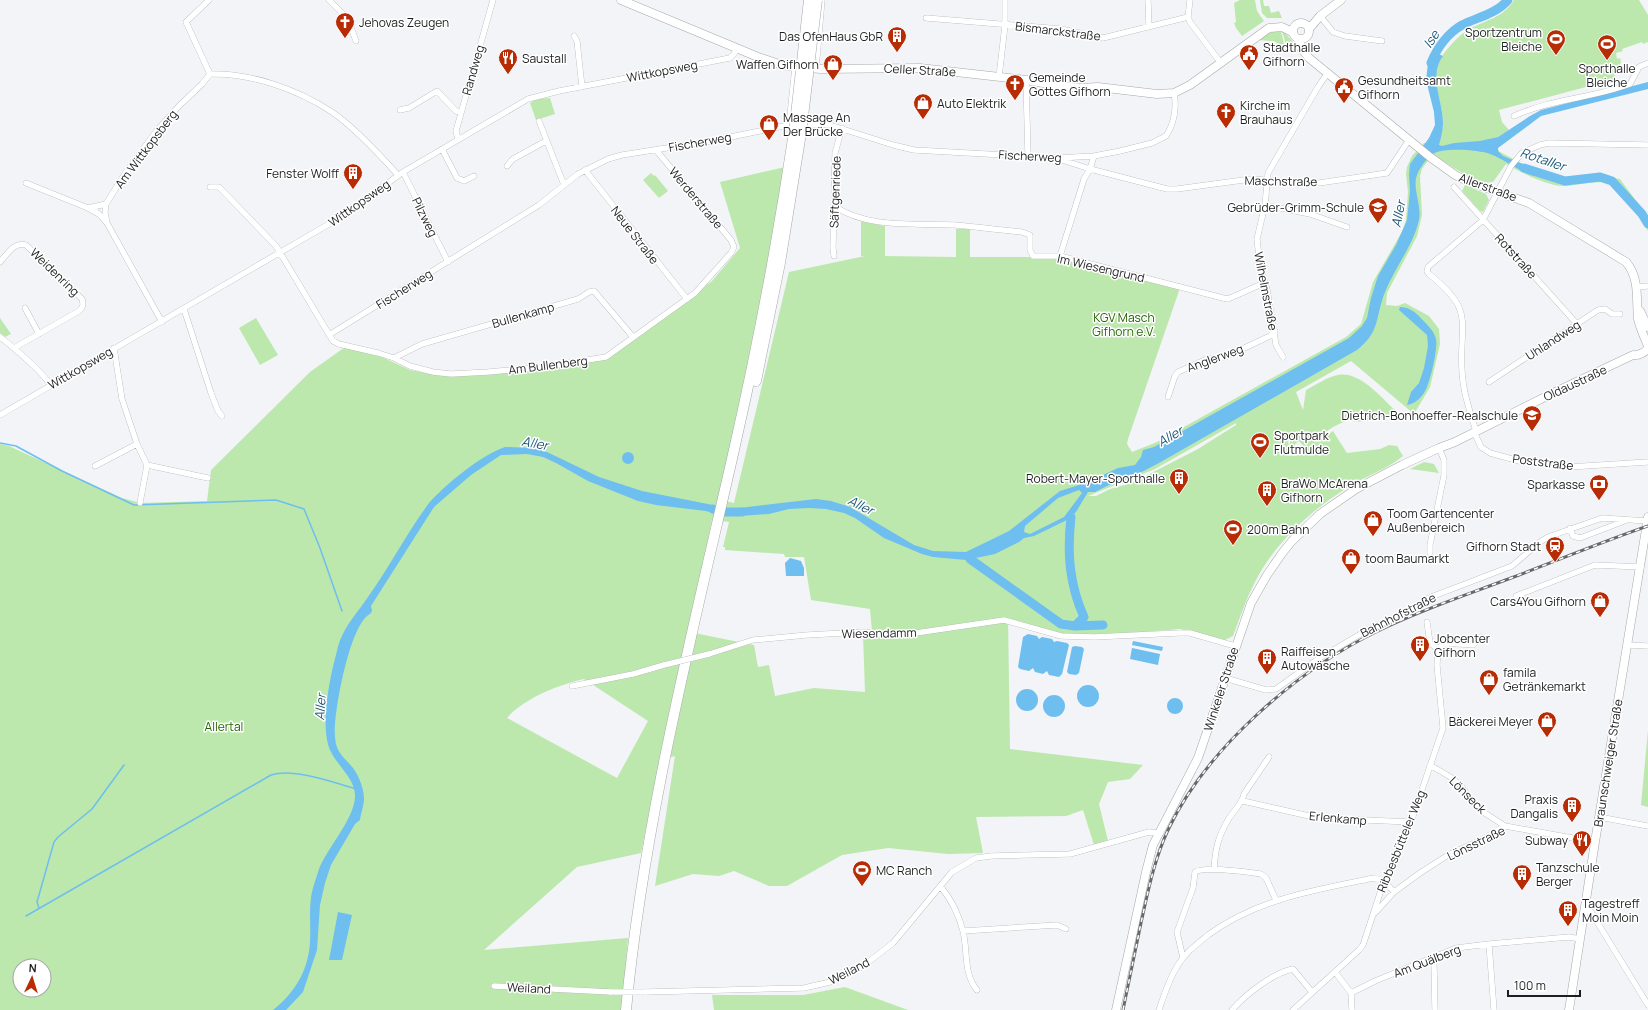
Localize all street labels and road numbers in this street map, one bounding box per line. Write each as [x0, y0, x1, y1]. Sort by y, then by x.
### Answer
street label: Bismarckstraße [1014, 17, 1102, 45]
street label: Randweg [458, 43, 488, 97]
street label: Wittkopsweg [625, 56, 699, 86]
street label: Celler Straße [884, 60, 956, 80]
street label: Am Wittkopsberg [111, 106, 181, 192]
street label: Fischerweg [667, 128, 733, 156]
street label: Fischerweg [998, 146, 1062, 166]
street label: Säftgenriede [825, 155, 845, 229]
street label: Werderstraße [665, 163, 727, 233]
street label: Allerstraße [1457, 169, 1519, 205]
street label: Maschstraße [1244, 172, 1318, 190]
street label: Wittkopsweg [325, 175, 393, 231]
street label: Pilzweg [408, 194, 442, 240]
street label: Neue Straße [607, 203, 663, 267]
street label: Rotstraße [1491, 230, 1541, 282]
street label: Weidenring [27, 244, 83, 300]
street label: Im Wiesengrund [1056, 250, 1146, 286]
street label: Wilhelmstraße [1250, 250, 1282, 332]
street label: Fischerweg [373, 265, 435, 313]
street label: Bullenkamp [490, 298, 556, 332]
street label: Uhlandweg [1522, 316, 1584, 364]
street label: Anglerweg [1184, 340, 1246, 376]
street label: Wittkopsweg [45, 343, 115, 393]
street label: Am Bullenberg [507, 352, 589, 378]
street label: Oldaustraße [1540, 361, 1610, 405]
street label: Poststraße [1511, 450, 1575, 474]
street label: Bahnhofstraße [1357, 589, 1439, 641]
street label: Wiesendamm [841, 624, 917, 642]
street label: Winkeler Straße [1199, 645, 1243, 733]
street label: Braunschweiger Straße [1589, 698, 1627, 828]
street label: Lönseck [1446, 773, 1491, 818]
street label: Ribbesbütteler Weg [1373, 787, 1429, 895]
street label: Erlenkamp [1308, 807, 1368, 829]
street label: Lönsstraße [1444, 822, 1508, 864]
street label: Am Quälberg [1391, 940, 1463, 982]
street label: Weiland [826, 953, 872, 989]
street label: Weiland [507, 978, 551, 998]

